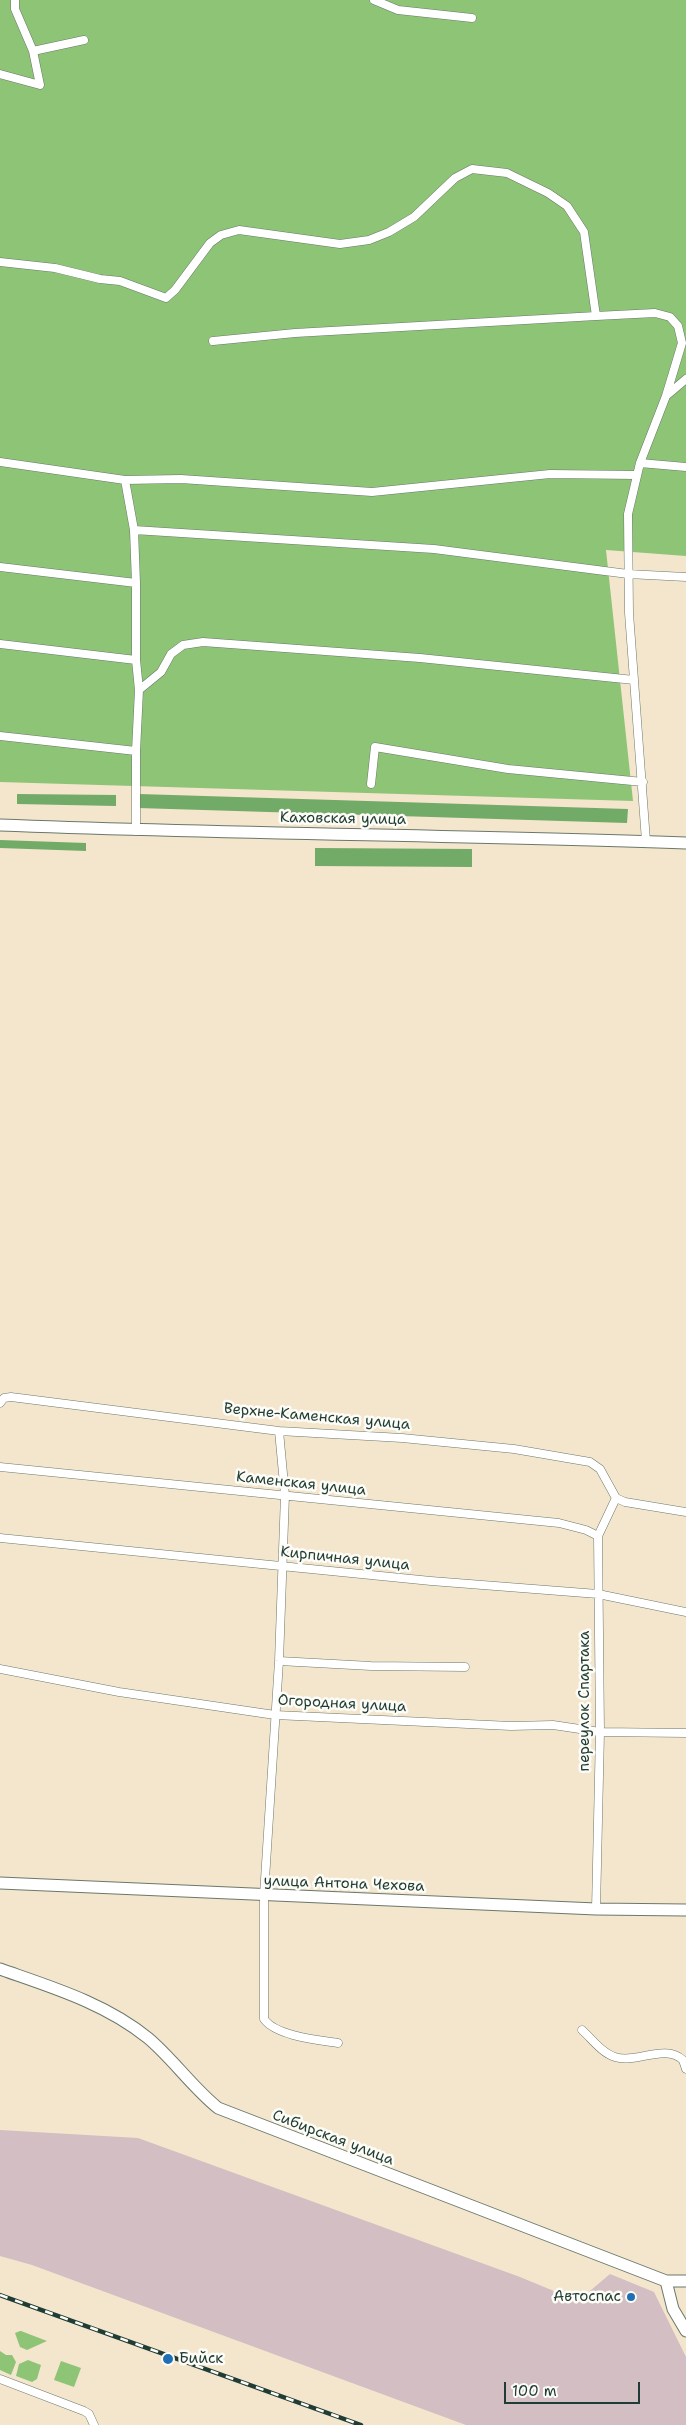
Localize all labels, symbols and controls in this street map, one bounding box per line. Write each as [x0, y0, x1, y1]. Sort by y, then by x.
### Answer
street label: Каховская улица [280, 809, 406, 829]
street label: Верхне-Каменская улица [223, 1400, 411, 1434]
street label: Каменская улица [235, 1468, 367, 1500]
street label: Кирпичная улица [279, 1543, 411, 1575]
street label: переулок Спартака [576, 1631, 594, 1771]
street label: Огородная улица [277, 1692, 407, 1716]
street label: улица Антона Чехова [263, 1872, 425, 1896]
street label: Сибирская улица [270, 2107, 396, 2169]
place label: Автоспас [553, 2288, 621, 2306]
marker: Автоспас [625, 2291, 637, 2303]
place label: Бийск [179, 2350, 223, 2368]
marker: Бийск [161, 2352, 175, 2366]
scale bar [506, 2372, 642, 2404]
text: 100 m [512, 2381, 557, 2401]

